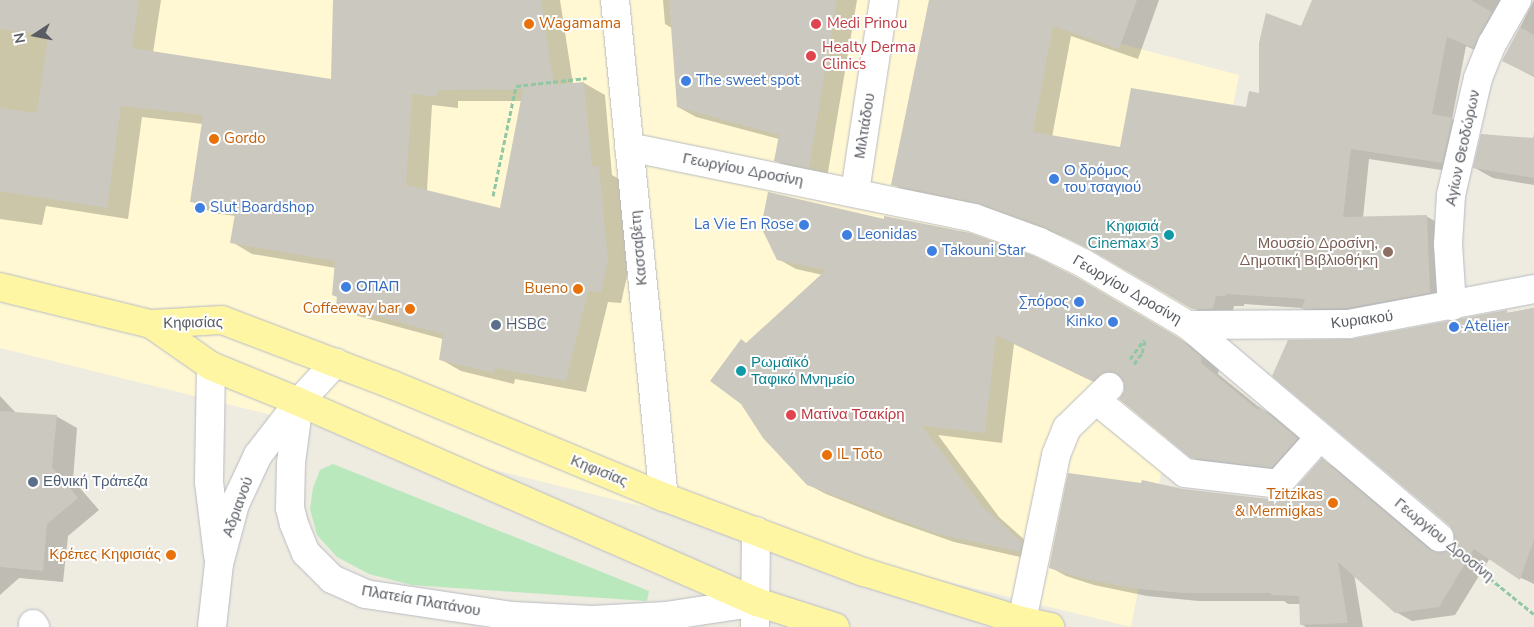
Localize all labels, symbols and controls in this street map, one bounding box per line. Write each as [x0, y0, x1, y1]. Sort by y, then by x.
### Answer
north arrow [10, 10, 60, 60]
place label: Wagamama [539, 15, 621, 33]
place label: Medi Prinou [827, 15, 907, 33]
marker: Medi Prinou [809, 17, 823, 31]
marker: Wagamama [523, 18, 535, 30]
text: N [9, 31, 30, 45]
place label: Healty Derma Clinics [822, 38, 916, 73]
marker: Healty Derma Clinics [804, 49, 818, 63]
place label: The sweet spot [696, 72, 799, 90]
marker: The sweet spot [680, 75, 692, 87]
street label: Αγίων Θεοδώρων [1442, 88, 1484, 208]
street label: Μιλτιάδου [851, 92, 879, 160]
place label: Gordo [224, 130, 266, 148]
marker: Gordo [208, 133, 220, 145]
street label: Γεωργίου Δροσίνη [681, 149, 805, 191]
place label: Ο δρόμος του τσαγιού [1064, 161, 1141, 196]
marker: Ο δρόμος του τσαγιού [1048, 173, 1060, 185]
place label: Slut Boardshop [210, 199, 314, 217]
marker: Slut Boardshop [194, 202, 206, 214]
street label: Κασσαβέτη [627, 210, 651, 286]
place label: La Vie En Rose [694, 216, 794, 234]
place label: Κηφισιά Cinemax 3 [1087, 217, 1159, 252]
marker: La Vie En Rose [798, 219, 810, 231]
place label: Leonidas [857, 226, 917, 244]
marker: Leonidas [841, 229, 853, 241]
marker: Κηφισιά Cinemax 3 [1163, 229, 1175, 241]
place label: Μουσείο Δροσίνη, Δημοτική Βιβλιοθήκη [1240, 234, 1378, 269]
place label: Takouni Star [942, 242, 1026, 260]
marker: Takouni Star [926, 245, 938, 257]
marker: Μουσείο Δροσίνη, Δημοτική Βιβλιοθήκη [1382, 246, 1394, 258]
street label: Γεωργίου Δροσίνη [1069, 252, 1185, 328]
place label: ΟΠΑΠ [356, 278, 399, 296]
place label: Bueno [525, 280, 568, 298]
marker: ΟΠΑΠ [340, 281, 352, 293]
marker: Bueno [572, 283, 584, 295]
place label: Σπόρος [1019, 293, 1069, 311]
marker: Σπόρος [1073, 296, 1085, 308]
place label: Coffeeway bar [303, 300, 400, 318]
marker: Coffeeway bar [404, 303, 416, 315]
street label: Κυριακού [1330, 307, 1394, 333]
street label: Κηφισίας [163, 313, 223, 333]
place label: Kinko [1066, 313, 1103, 331]
place label: HSBC [506, 316, 547, 334]
marker: Kinko [1107, 316, 1119, 328]
place label: Atelier [1464, 318, 1509, 336]
marker: HSBC [490, 319, 502, 331]
marker: Atelier [1448, 321, 1460, 333]
place label: Ρωμαϊκό Ταφικό Μνημείο [751, 353, 855, 388]
marker: Ρωμαϊκό Ταφικό Μνημείο [735, 365, 747, 377]
place label: Ματίνα Τσακίρη [801, 406, 905, 424]
marker: Ματίνα Τσακίρη [785, 409, 797, 421]
place label: IL Toto [837, 446, 883, 464]
marker: IL Toto [821, 449, 833, 461]
street label: Κηφισίας [568, 451, 630, 491]
place label: Εθνική Τράπεζα [43, 473, 148, 491]
street label: Αδριανού [219, 474, 257, 540]
marker: Εθνική Τράπεζα [27, 476, 39, 488]
place label: Tzitzikas & Mermigkas [1235, 485, 1323, 520]
street label: Γεωργίου Δροσίνη [1391, 494, 1497, 586]
marker: Tzitzikas & Mermigkas [1327, 497, 1339, 509]
place label: Κρέπες Κηφισιάς [49, 546, 161, 564]
marker: Κρέπες Κηφισιάς [165, 549, 177, 561]
street label: Πλατεία Πλατάνου [360, 582, 482, 620]

